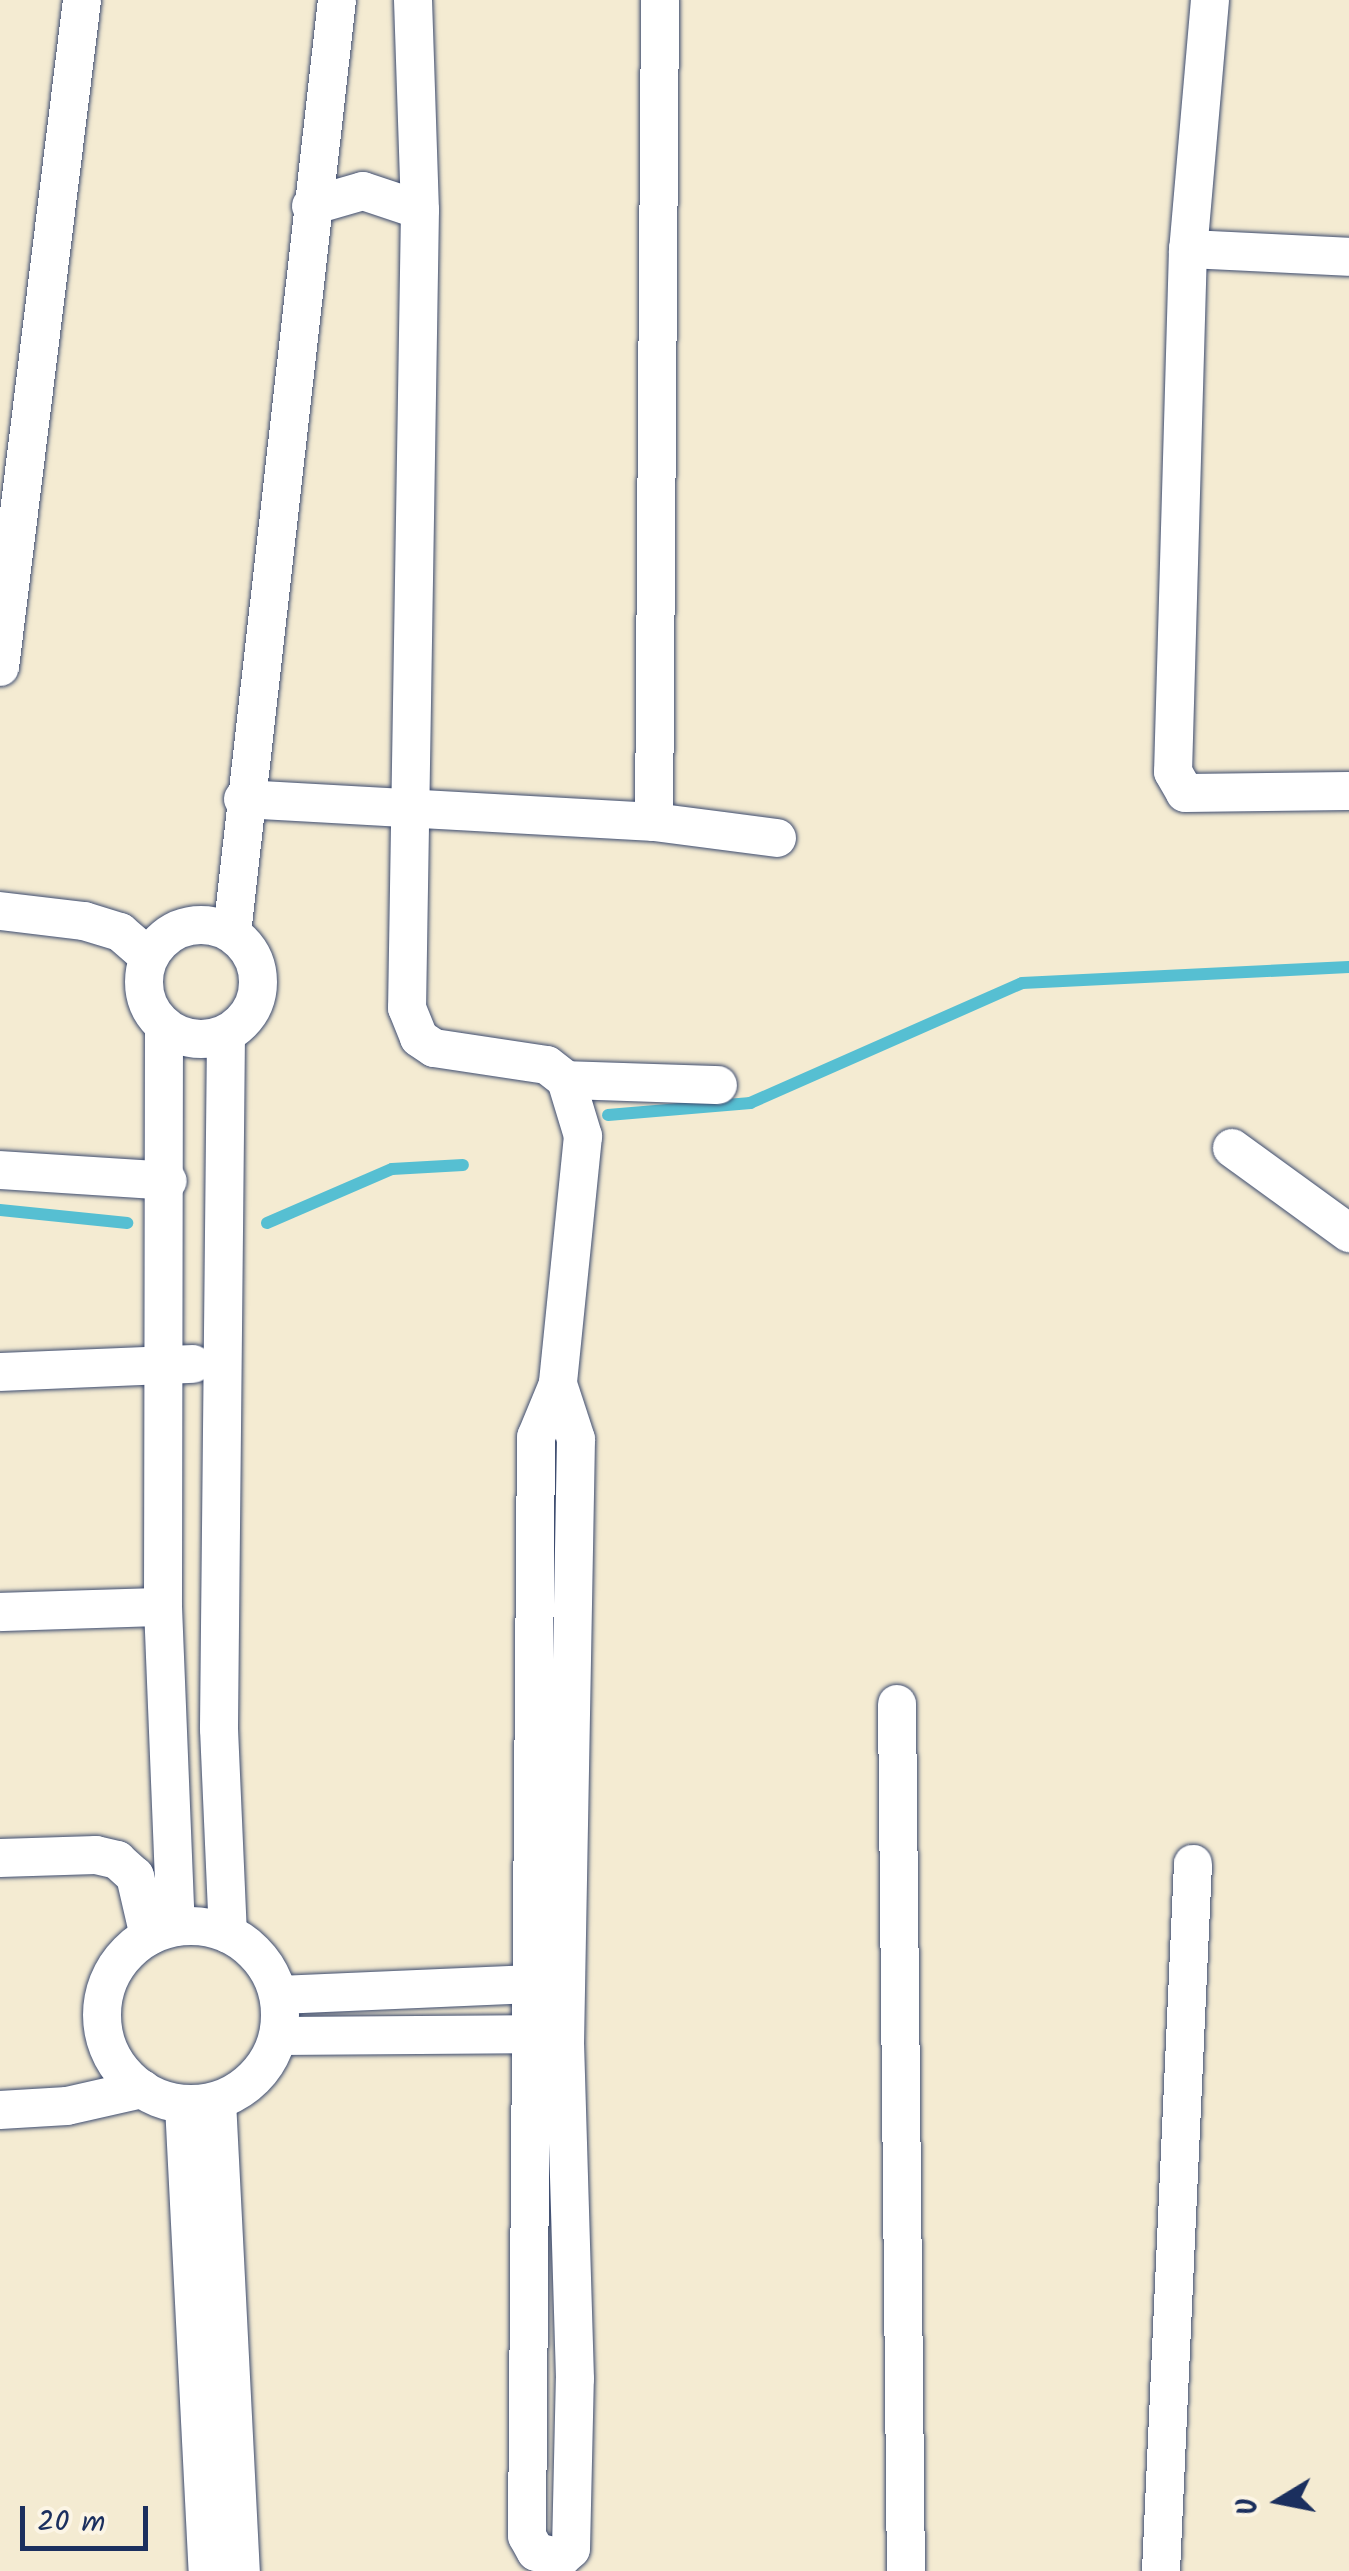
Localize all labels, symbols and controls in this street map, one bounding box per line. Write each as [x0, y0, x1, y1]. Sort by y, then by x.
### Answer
north arrow [1229, 2451, 1329, 2551]
scale bar [25, 2486, 152, 2548]
text: U [1225, 2494, 1273, 2518]
text: 20 m [37, 2499, 105, 2547]

